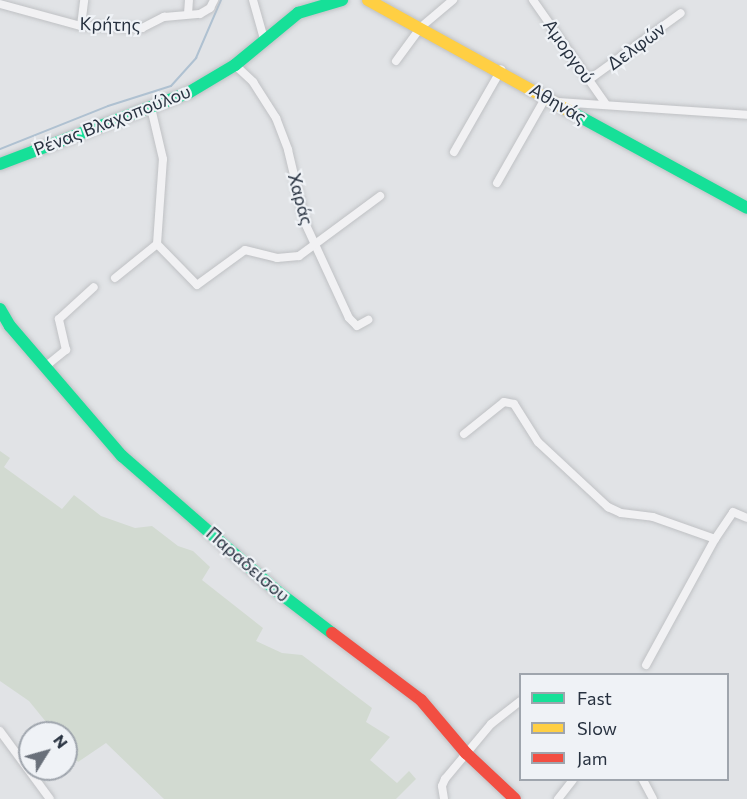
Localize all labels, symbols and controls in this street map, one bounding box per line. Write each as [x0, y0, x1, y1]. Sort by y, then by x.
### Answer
street label: Κρήτης [79, 13, 141, 35]
street label: Αμοργού [539, 15, 599, 87]
street label: Δελφών [603, 18, 669, 74]
street label: Αθηνάς [526, 78, 590, 128]
street label: Ρένας Βλαχοπούλου [31, 80, 193, 160]
street label: Χαράς [284, 171, 318, 227]
street label: Παραδείσου [202, 522, 294, 606]
legend [519, 673, 729, 781]
text: Fast [577, 687, 612, 709]
text: Slow [577, 717, 617, 739]
north arrow [18, 721, 78, 781]
text: N [50, 731, 72, 752]
text: Jam [577, 747, 607, 769]

